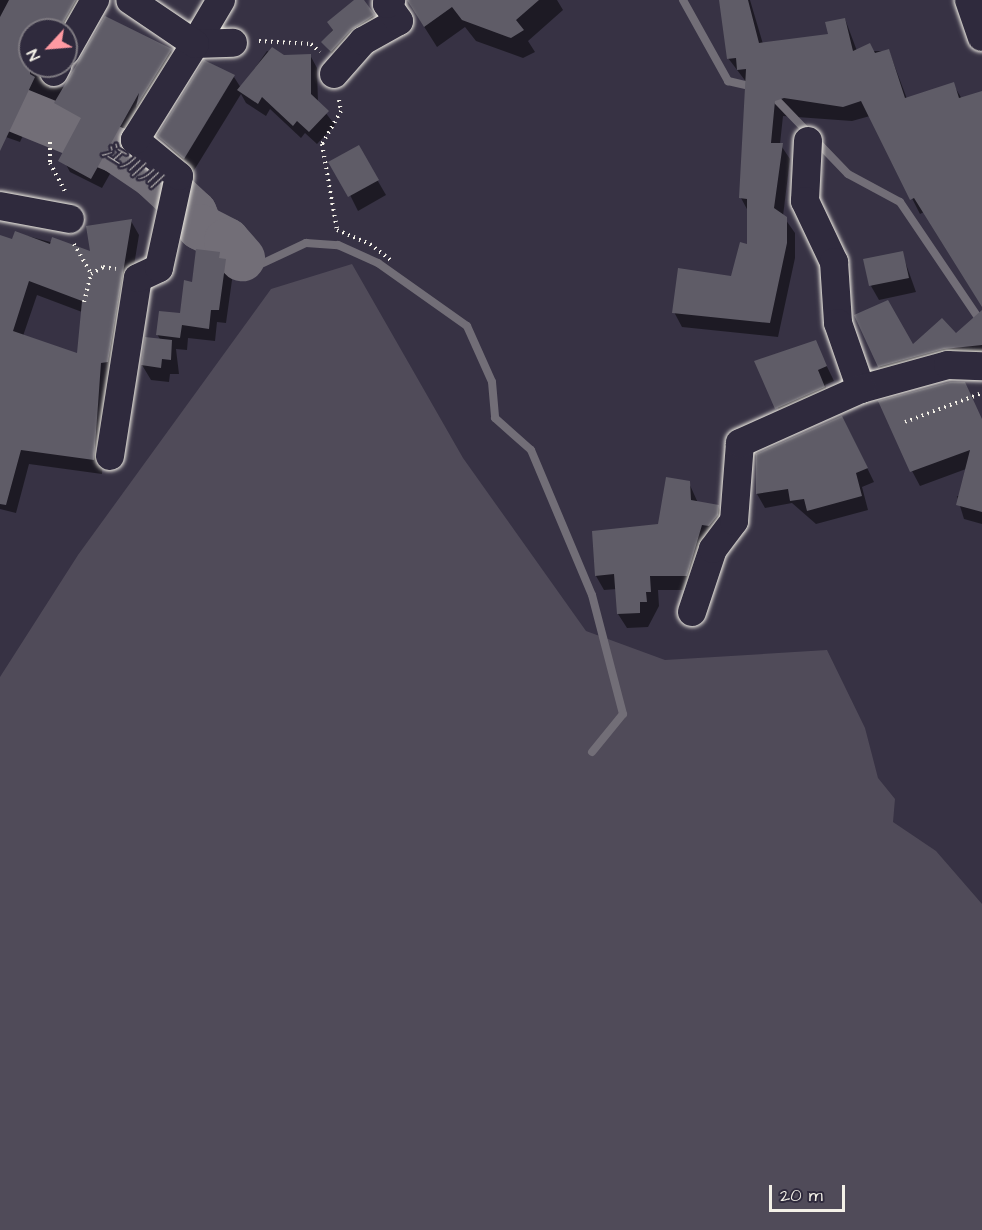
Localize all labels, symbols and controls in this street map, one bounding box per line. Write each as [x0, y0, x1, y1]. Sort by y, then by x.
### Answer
north arrow [18, 18, 78, 78]
text: N [22, 46, 46, 64]
water label: 江川川 [97, 137, 167, 195]
scale bar [772, 1173, 848, 1211]
text: 20 m [780, 1183, 823, 1208]

